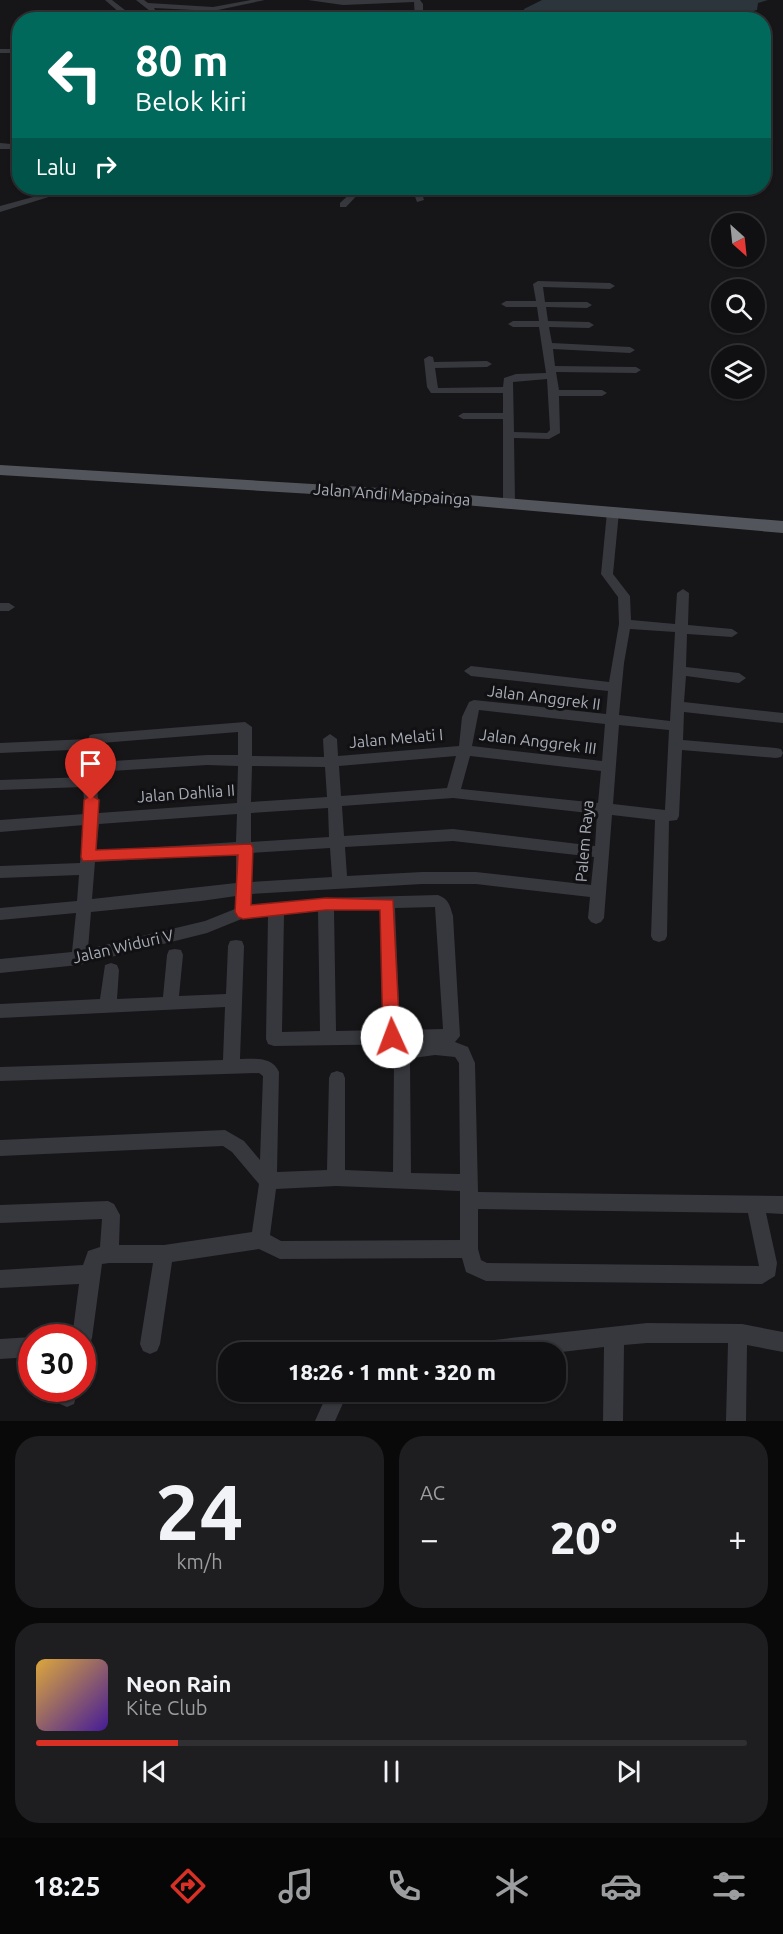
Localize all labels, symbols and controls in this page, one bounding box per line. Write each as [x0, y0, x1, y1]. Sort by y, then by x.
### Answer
icon: left [36, 36, 114, 114]
text: 80 m [135, 37, 229, 84]
text: Belok kiri [135, 86, 247, 116]
icon: right [89, 150, 122, 183]
text: Lalu [36, 154, 77, 179]
north arrow [711, 213, 765, 267]
map controls [711, 213, 765, 399]
button: search [711, 279, 765, 333]
button: layers [711, 345, 765, 399]
street label: Jalan Andi Mappainga [313, 480, 471, 508]
street label: Jalan Anggrek II [486, 681, 602, 713]
street label: Jalan Melati I [348, 725, 444, 751]
street label: Jalan Anggrek III [478, 725, 598, 757]
pin [65, 738, 116, 800]
icon: arrive [74, 747, 107, 780]
street label: Jalan Dahlia II [136, 781, 236, 805]
street label: Palem Raya [571, 799, 597, 883]
street label: Jalan Widuri V [71, 926, 175, 966]
position arrow [360, 1005, 424, 1069]
speed limit sign: 30 [18, 1324, 96, 1402]
text: 18:26 · 1 mnt · 320 m [288, 1359, 496, 1384]
text: 24 [156, 1467, 243, 1555]
text: AC [420, 1481, 445, 1504]
text: 20° [550, 1512, 617, 1563]
text: − [420, 1520, 439, 1557]
text: + [728, 1520, 747, 1557]
text: km/h [176, 1550, 223, 1573]
text: Neon Rain [126, 1671, 231, 1696]
text: Kite Club [126, 1696, 208, 1719]
icon: previous [138, 1755, 171, 1788]
icon: pause [375, 1755, 408, 1788]
icon: next [612, 1755, 645, 1788]
icon: directions [167, 1865, 209, 1907]
icon: music [275, 1865, 317, 1907]
icon: phone [383, 1865, 425, 1907]
icon: climate [491, 1865, 533, 1907]
icon: car [600, 1865, 642, 1907]
icon: filters [708, 1865, 750, 1907]
text: 18:25 [33, 1871, 101, 1901]

